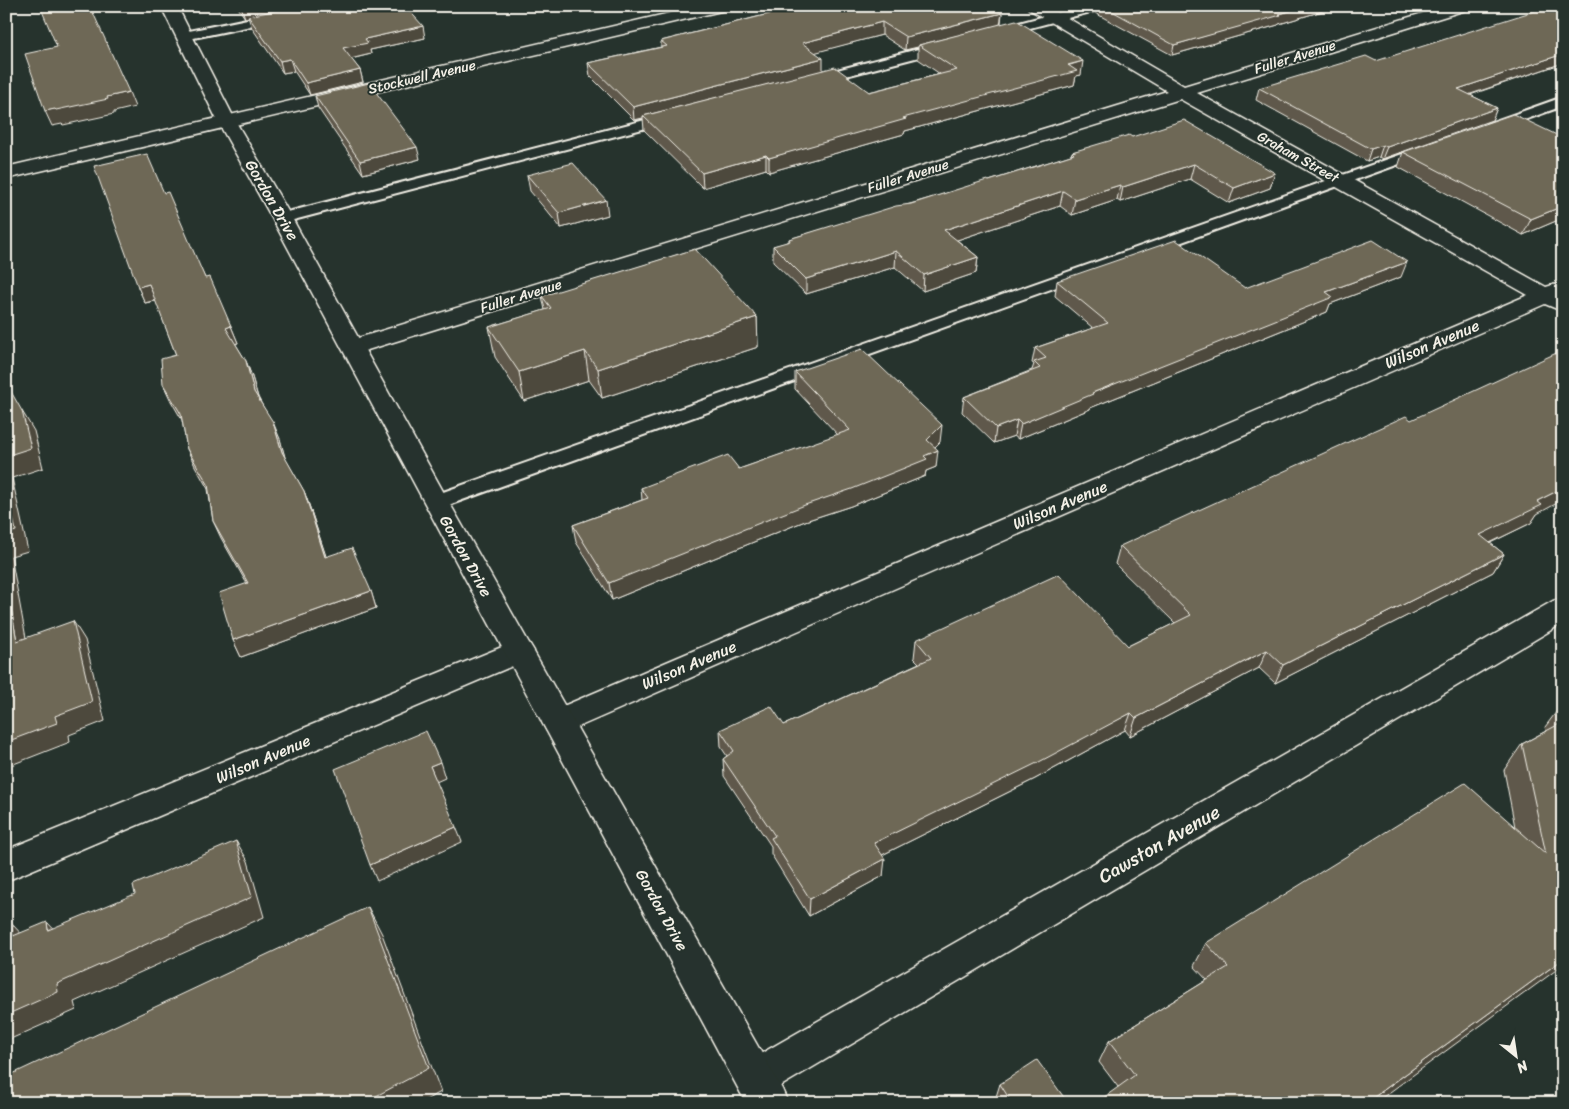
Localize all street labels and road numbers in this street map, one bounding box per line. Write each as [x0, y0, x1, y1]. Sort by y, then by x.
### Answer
street label: Fuller Avenue [1251, 33, 1339, 81]
street label: Stockwell Avenue [366, 52, 478, 102]
street label: Graham Street [1252, 124, 1345, 191]
street label: Fuller Avenue [864, 152, 952, 200]
street label: Gordon Drive [237, 154, 307, 246]
street label: Fuller Avenue [477, 272, 565, 320]
street label: Wilson Avenue [1380, 311, 1484, 377]
street label: Wilson Avenue [1008, 472, 1112, 538]
street label: Gordon Drive [431, 509, 501, 603]
street label: Wilson Avenue [637, 632, 741, 698]
street label: Wilson Avenue [211, 726, 315, 792]
street label: Cawston Avenue [1092, 795, 1227, 892]
street label: Gordon Drive [627, 863, 697, 957]

